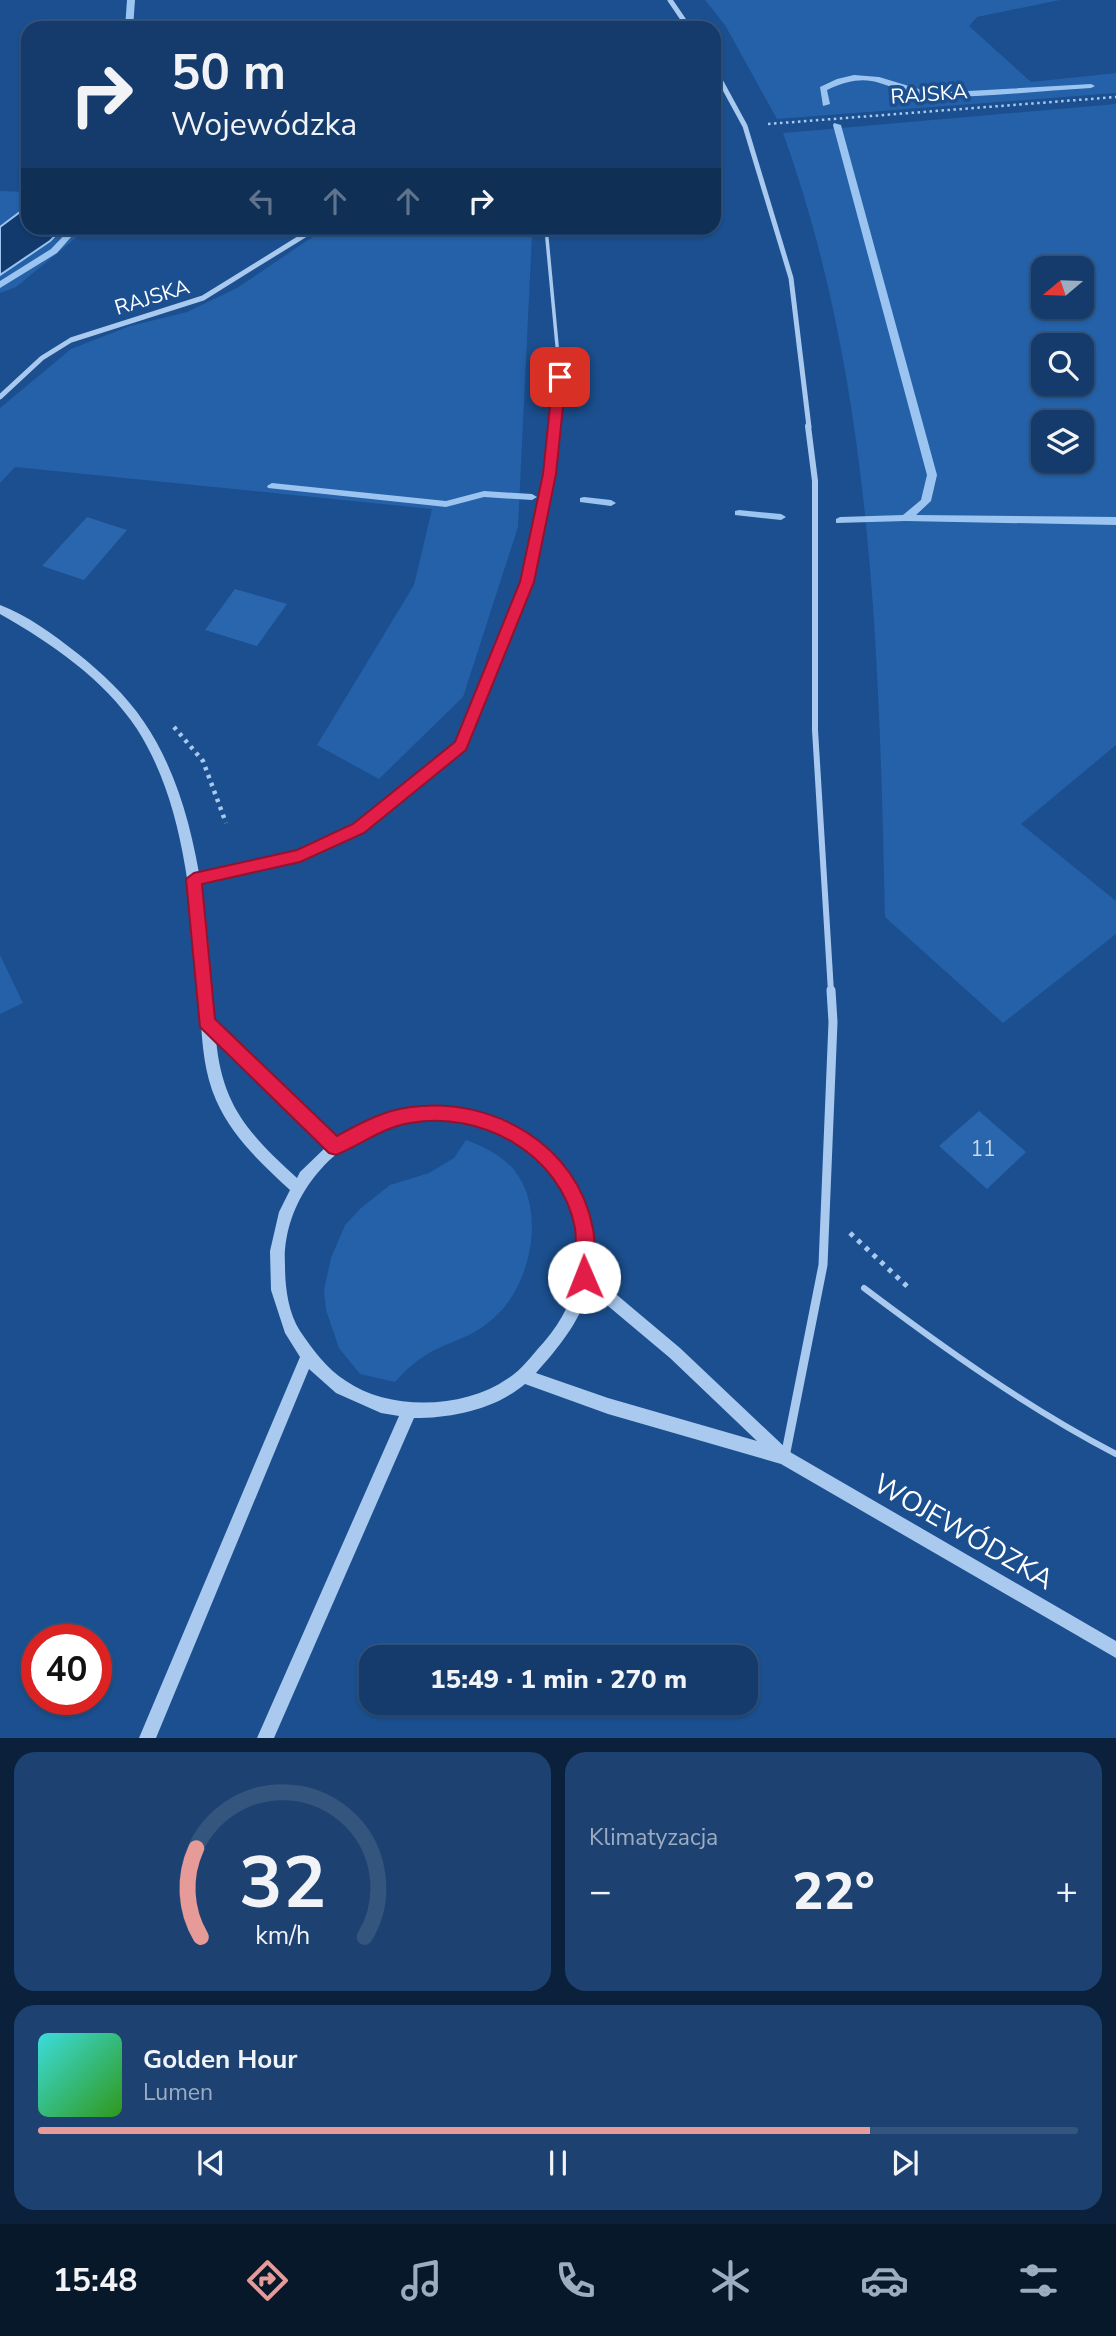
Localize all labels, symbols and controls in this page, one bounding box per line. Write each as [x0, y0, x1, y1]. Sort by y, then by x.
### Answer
text: 50 m [171, 39, 286, 106]
icon: right [56, 49, 147, 140]
street label: RAJSKA [890, 77, 968, 111]
text: Wojewódzka [171, 103, 357, 146]
icon: left [243, 182, 281, 220]
icon: ahead [316, 182, 354, 220]
icon: ahead [389, 182, 427, 220]
icon: right [462, 182, 500, 220]
north arrow [1031, 256, 1094, 318]
map controls [1031, 256, 1094, 473]
street label: RAJSKA [111, 272, 193, 322]
button: search [1031, 333, 1094, 396]
pin [530, 347, 590, 407]
icon: arrive [541, 358, 579, 396]
button: layers [1031, 410, 1094, 473]
house number: 11 [970, 1135, 996, 1163]
position arrow [547, 1240, 621, 1314]
street label: WOJEWÓDZKA [867, 1465, 1060, 1599]
speed limit sign: 40 [21, 1624, 112, 1715]
text: 15:49 · 1 min · 270 m [430, 1662, 687, 1697]
text: Klimatyzacja [589, 1822, 718, 1853]
text: 32 [239, 1834, 326, 1934]
text: 22° [792, 1856, 875, 1927]
text: − [589, 1866, 612, 1917]
text: + [1055, 1866, 1078, 1917]
text: km/h [255, 1919, 310, 1953]
text: Golden Hour [143, 2042, 298, 2077]
text: Lumen [143, 2077, 213, 2108]
icon: previous [192, 2144, 230, 2182]
icon: pause [539, 2144, 577, 2182]
icon: next [886, 2144, 924, 2182]
icon: directions [243, 2256, 292, 2305]
icon: music [397, 2256, 446, 2305]
icon: phone [551, 2256, 600, 2305]
icon: climate [706, 2256, 755, 2305]
icon: car [860, 2256, 909, 2305]
icon: filters [1014, 2256, 1063, 2305]
text: 15:48 [53, 2259, 137, 2302]

